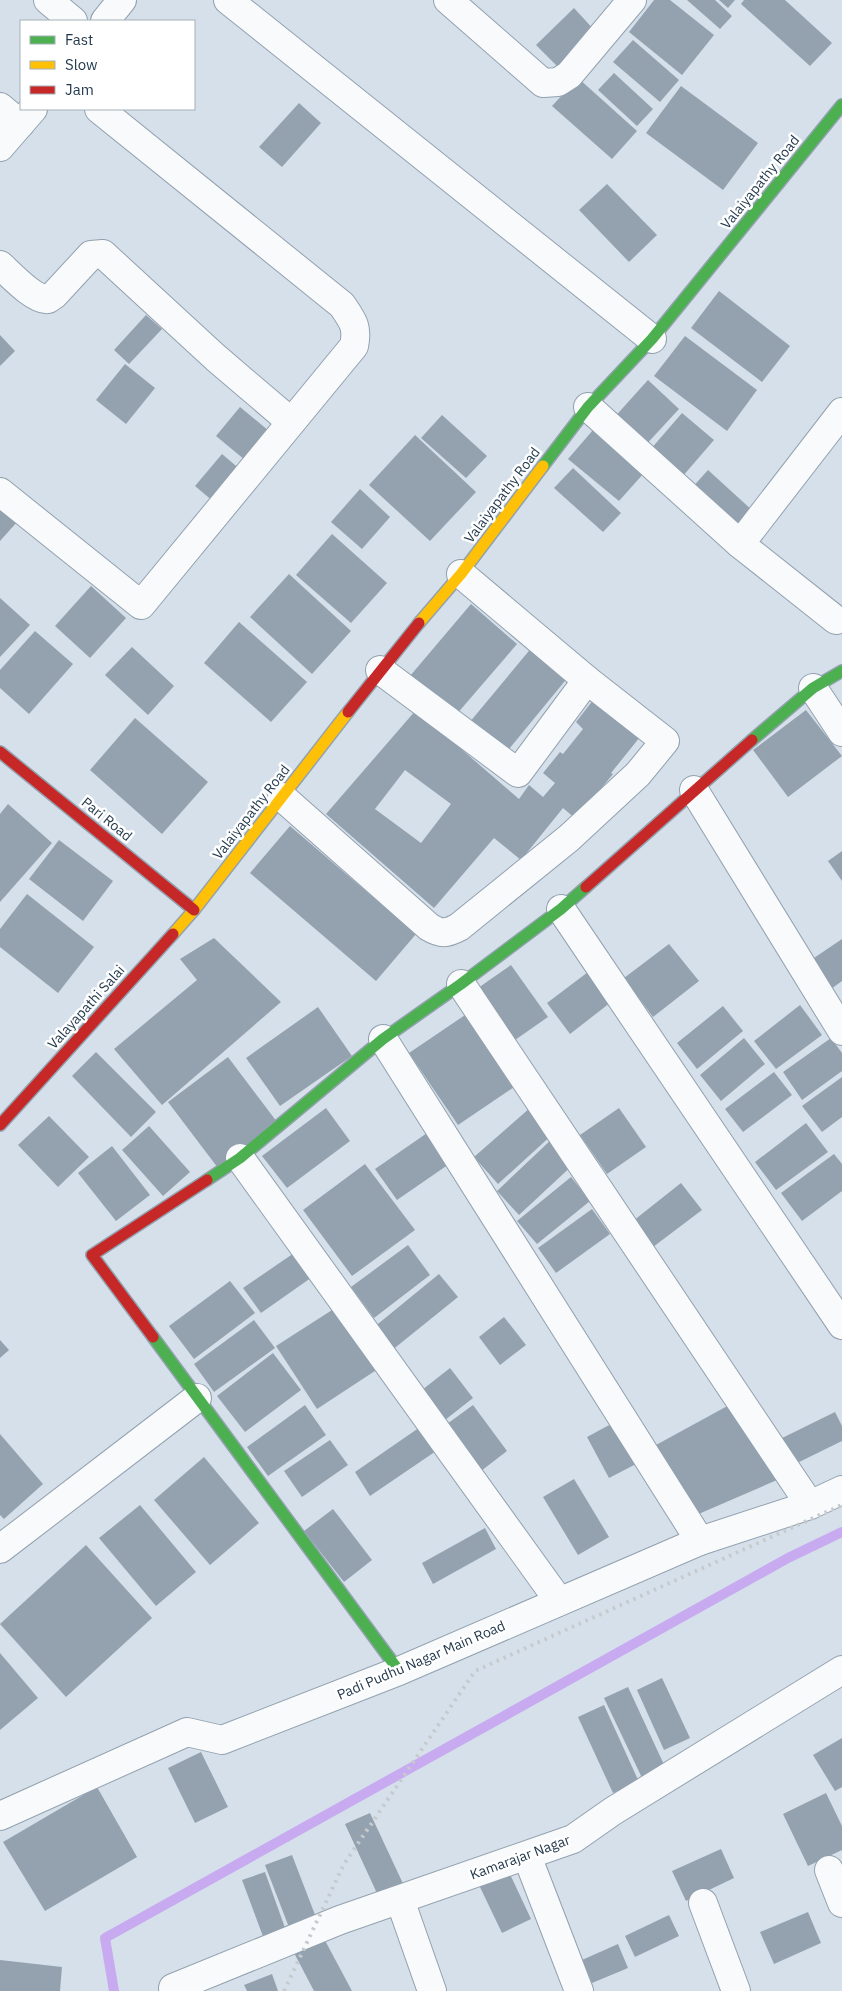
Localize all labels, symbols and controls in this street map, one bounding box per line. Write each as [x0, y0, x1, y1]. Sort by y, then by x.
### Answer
legend [20, 20, 195, 110]
text: Fast [65, 30, 93, 49]
text: Slow [65, 55, 98, 74]
text: Jam [65, 80, 94, 99]
street label: Valaiyapathy Road [717, 131, 803, 233]
street label: Valaiyapathy Road [460, 443, 544, 547]
street label: Valaiyapathy Road [208, 761, 294, 863]
street label: Pari Road [78, 793, 136, 845]
street label: Valayapathi Salai [44, 961, 128, 1053]
street label: Padi Pudhu Nagar Main Road [334, 1616, 508, 1704]
street label: Kamarajar Nagar [468, 1831, 572, 1883]

